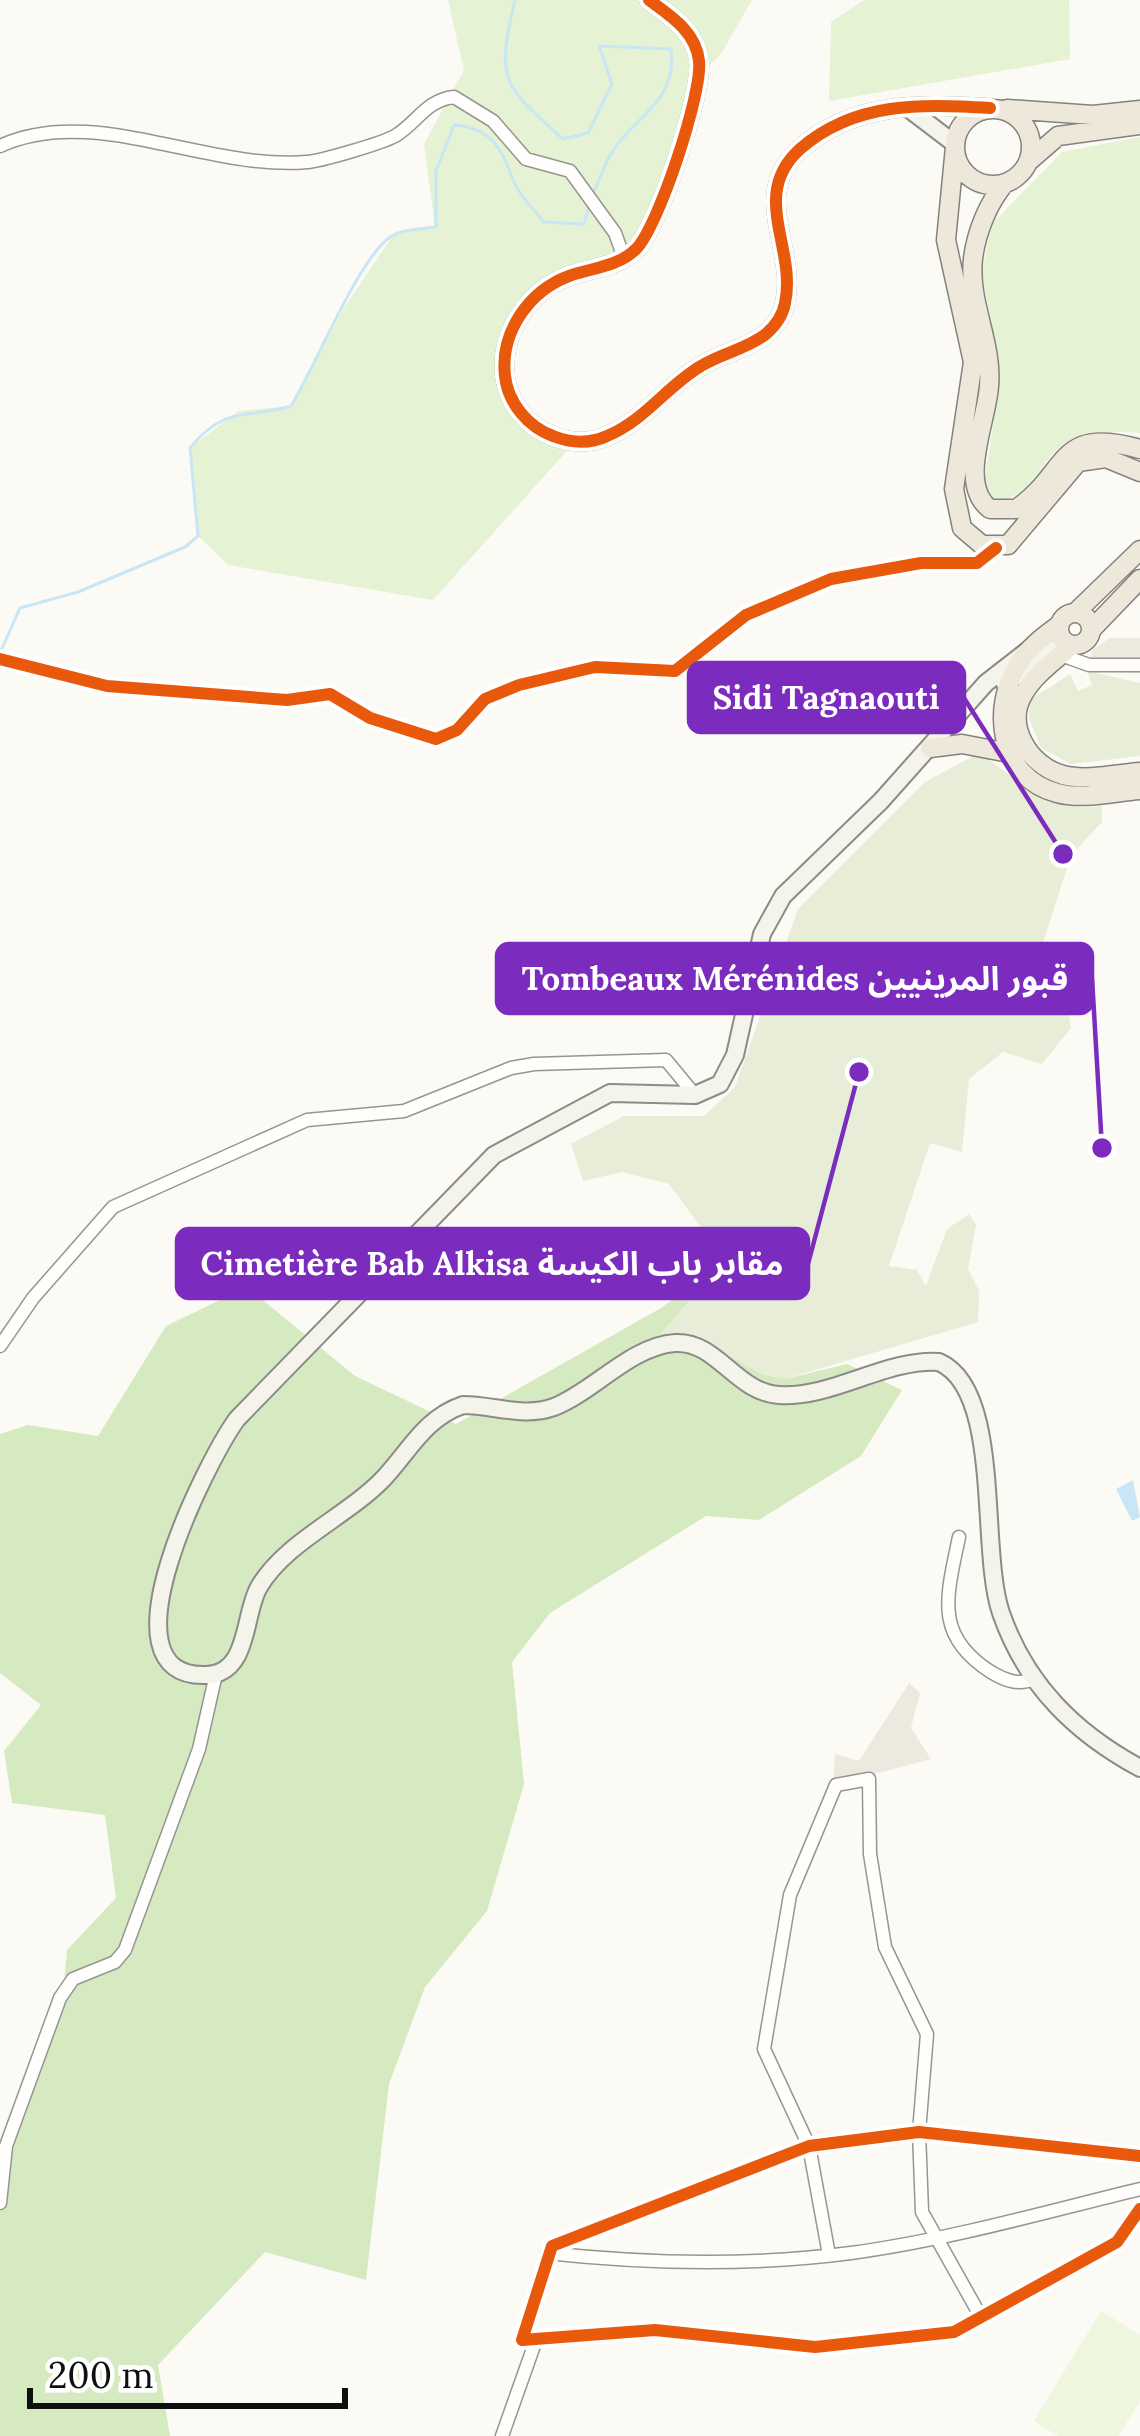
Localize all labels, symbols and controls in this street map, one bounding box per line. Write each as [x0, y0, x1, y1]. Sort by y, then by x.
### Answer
callout: Sidi Tagnaouti [689, 663, 964, 732]
text: Sidi Tagnaouti [712, 676, 940, 718]
callout: Tombeaux Mérénides قبور المرينيين [497, 944, 1092, 1013]
text: Tombeaux Mérénides قبور المرينيين [522, 957, 1068, 999]
callout: Cimetière Bab Alkisa مقابر باب الكيسة [177, 1229, 808, 1298]
text: Cimetière Bab Alkisa مقابر باب الكيسة [201, 1242, 783, 1284]
scale bar [30, 2334, 345, 2408]
text: 200 m [48, 2352, 154, 2398]

